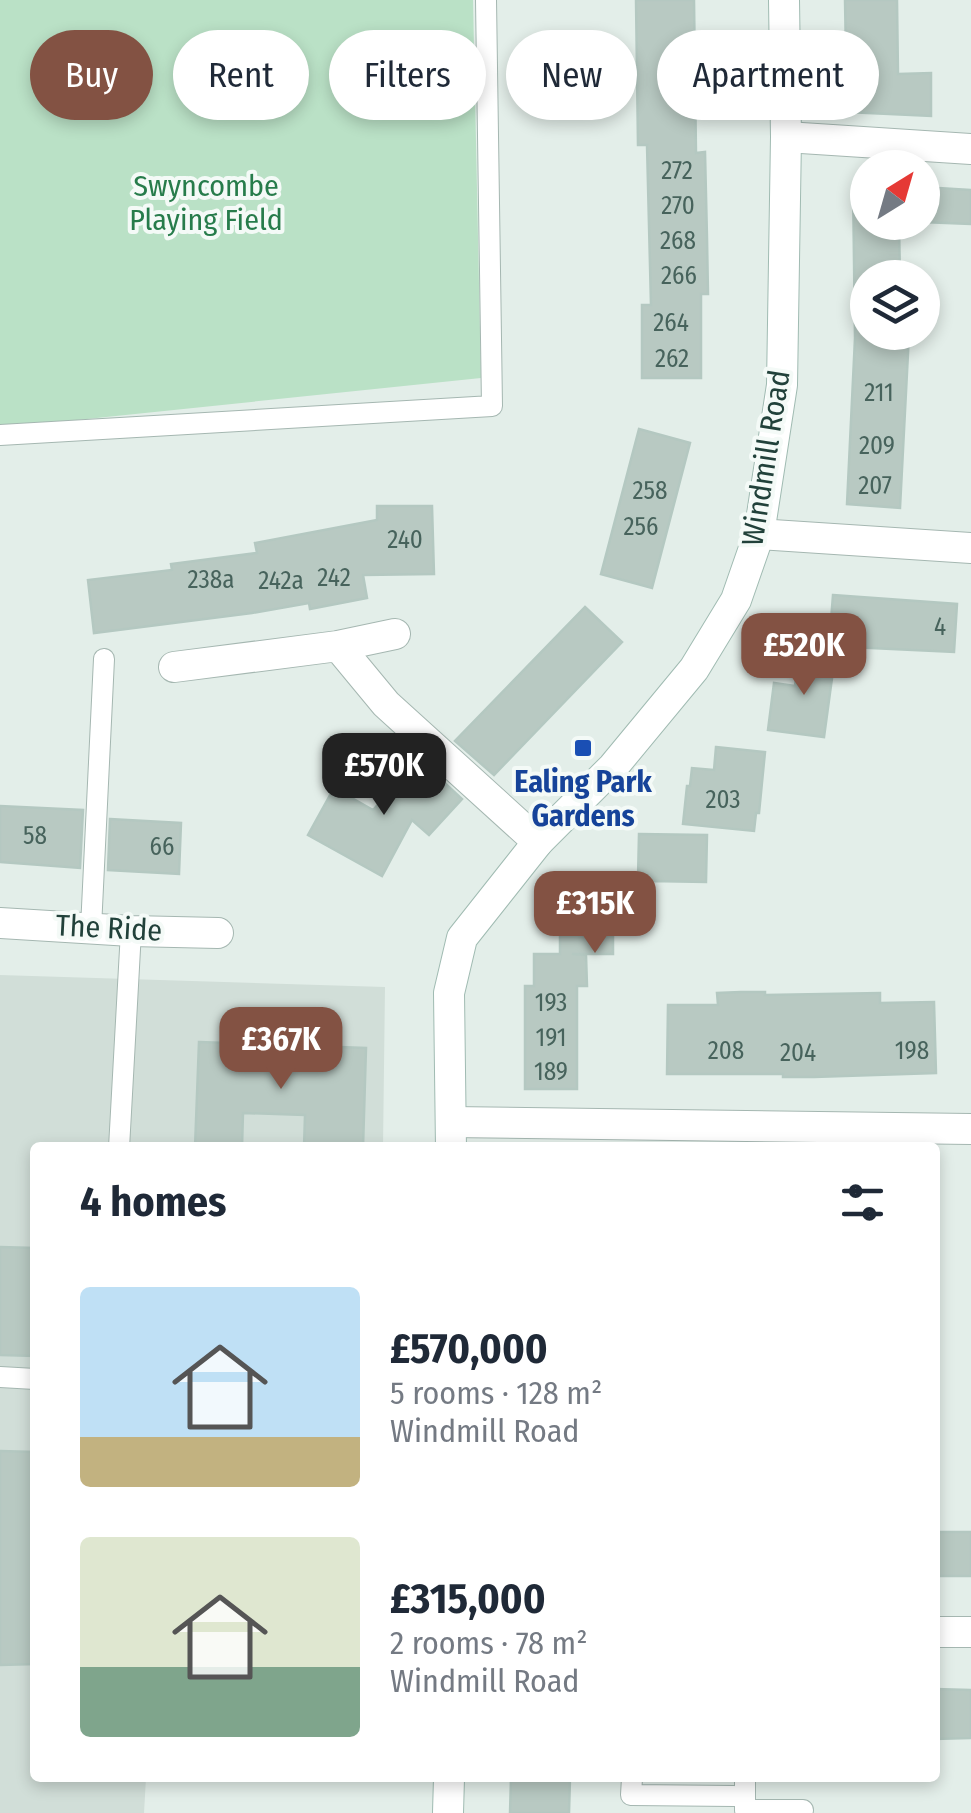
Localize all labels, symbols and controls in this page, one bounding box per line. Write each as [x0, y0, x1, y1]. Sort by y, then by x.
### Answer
chip: Buy [30, 30, 153, 120]
chip: Rent [173, 30, 309, 120]
chip: Filters [329, 30, 486, 120]
chip: New [506, 30, 637, 120]
chip: Apartment [657, 30, 879, 120]
north arrow [850, 150, 940, 240]
map controls [850, 150, 940, 350]
house number: 272 [661, 156, 693, 186]
park label: Swyncombe Playing Field [129, 168, 283, 238]
house number: 270 [661, 191, 695, 221]
house number: 268 [660, 226, 696, 256]
button: layers [850, 260, 940, 350]
house number: 266 [661, 261, 697, 291]
house number: 264 [653, 308, 689, 338]
house number: 262 [655, 344, 689, 374]
street label: Windmill Road [734, 367, 798, 549]
house number: 211 [864, 378, 894, 408]
house number: 209 [859, 431, 895, 461]
house number: 207 [858, 471, 892, 501]
house number: 258 [632, 476, 668, 506]
house number: 256 [624, 512, 658, 542]
house number: 240 [387, 525, 423, 555]
house number: 242 [317, 563, 351, 593]
house number: 238a [187, 565, 235, 595]
house number: 242a [258, 566, 304, 596]
house number: 4 [934, 612, 946, 642]
pin: £520K [734, 613, 874, 698]
text: £520K [763, 626, 845, 664]
pin: £570K [314, 733, 454, 818]
marker: Ealing Park Gardens [572, 737, 594, 759]
text: £570K [344, 746, 424, 784]
place label: Ealing Park Gardens [514, 764, 652, 834]
house number: 203 [705, 785, 741, 815]
house number: 58 [23, 821, 47, 851]
house number: 66 [150, 832, 174, 862]
pin: £315K [525, 871, 665, 956]
text: £315K [556, 884, 634, 922]
street label: The Ride [55, 907, 163, 949]
house number: 193 [535, 988, 567, 1018]
pin: £367K [211, 1007, 351, 1092]
text: £367K [241, 1020, 321, 1058]
house number: 191 [535, 1023, 567, 1053]
house number: 208 [708, 1036, 744, 1066]
house number: 198 [895, 1036, 929, 1066]
house number: 204 [780, 1038, 816, 1068]
house number: 189 [534, 1057, 568, 1087]
icon: filters [835, 1175, 890, 1230]
text: 4 homes [80, 1177, 227, 1227]
text: £570,000 [390, 1324, 548, 1374]
icon: home [160, 1327, 280, 1447]
text: 5 rooms · 128 m² [390, 1374, 602, 1412]
text: Windmill Road [390, 1412, 579, 1450]
text: £315,000 [390, 1574, 546, 1624]
icon: home [160, 1577, 280, 1697]
text: 2 rooms · 78 m² [390, 1624, 588, 1662]
text: Windmill Road [390, 1662, 579, 1700]

